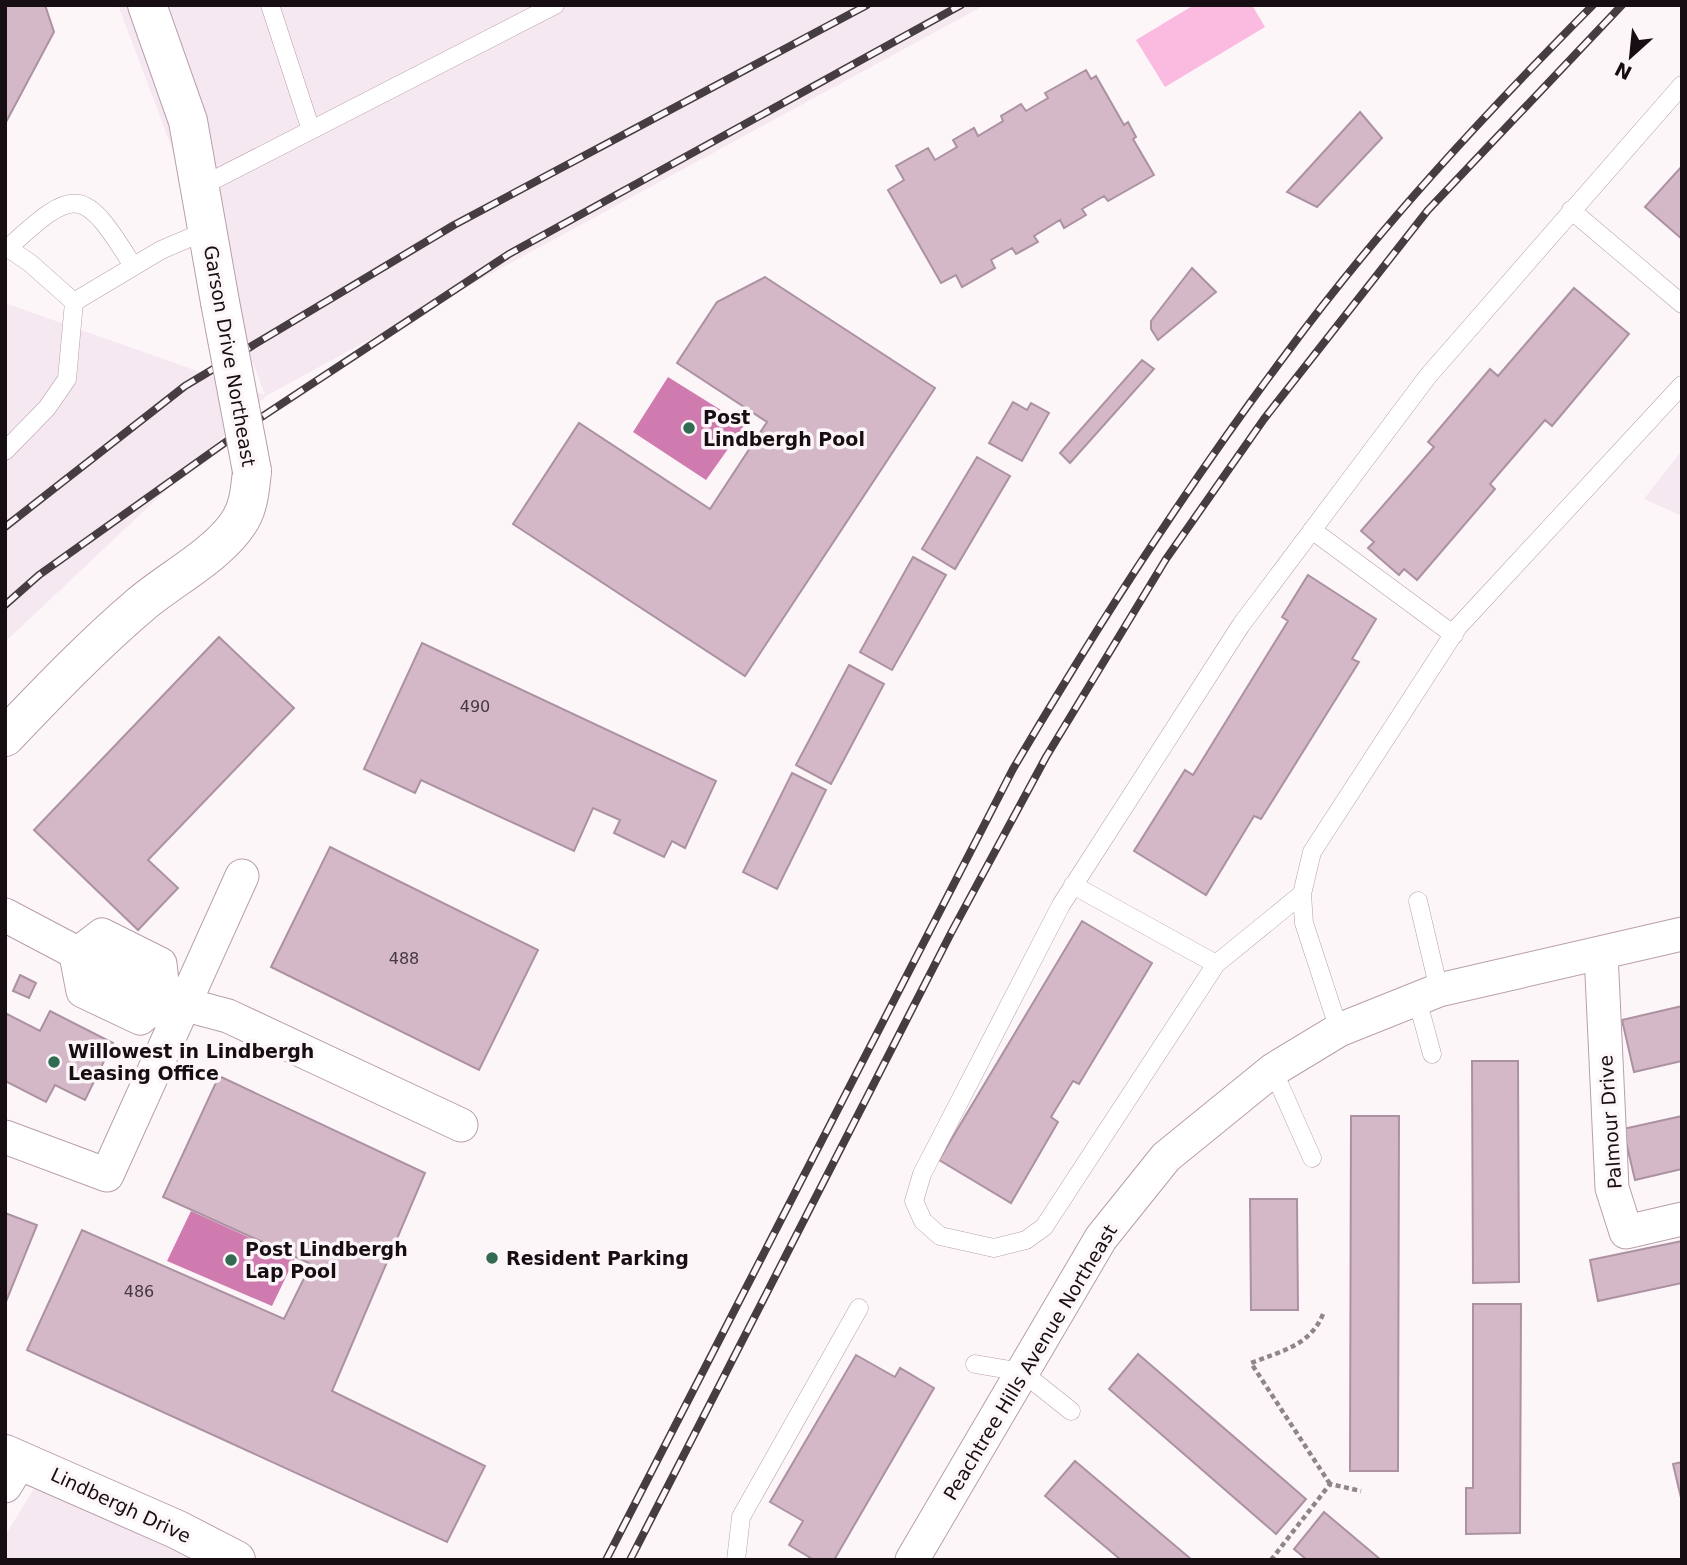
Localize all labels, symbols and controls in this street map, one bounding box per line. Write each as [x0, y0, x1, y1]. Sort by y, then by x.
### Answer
north arrow [1596, 21, 1666, 91]
text: N [1611, 58, 1635, 85]
street label: Garson Drive Northeast [200, 244, 260, 468]
place label: Post Lindbergh Pool [703, 406, 865, 450]
marker: Post Lindbergh Pool [681, 420, 697, 436]
house number: 490 [460, 697, 490, 716]
house number: 488 [389, 949, 419, 968]
place label: Willowest in Lindbergh Leasing Office [68, 1040, 314, 1084]
marker: Willowest in Lindbergh Leasing Office [46, 1054, 62, 1070]
street label: Palmour Drive [1594, 1054, 1626, 1190]
street label: Peachtree Hills Avenue Northeast [939, 1220, 1121, 1504]
place label: Post Lindbergh Lap Pool [245, 1238, 408, 1282]
place label: Resident Parking [506, 1247, 689, 1269]
marker: Resident Parking [484, 1250, 500, 1266]
marker: Post Lindbergh Lap Pool [223, 1252, 239, 1268]
house number: 486 [124, 1282, 154, 1301]
street label: Lindbergh Drive [47, 1463, 195, 1547]

